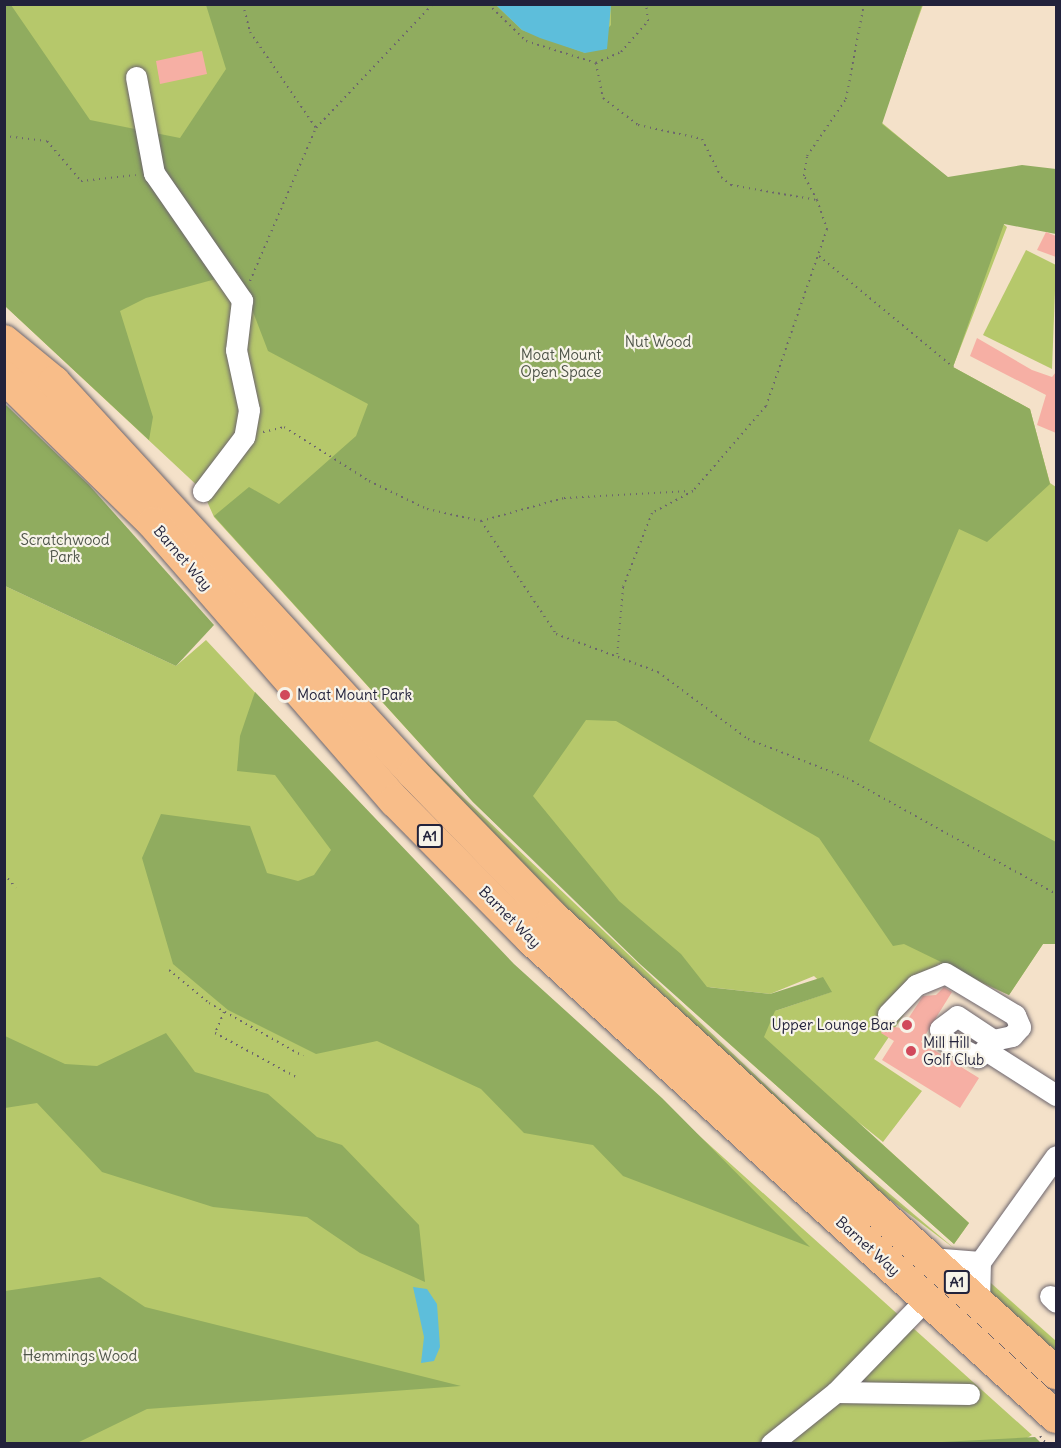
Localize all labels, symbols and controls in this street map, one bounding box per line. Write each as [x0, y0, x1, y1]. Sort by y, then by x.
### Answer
park label: Nut Wood [625, 333, 691, 351]
park label: Moat Mount Open Space [520, 345, 602, 380]
street label: Barnet Way [150, 522, 216, 594]
park label: Scratchwood Park [20, 530, 110, 565]
place label: Moat Mount Park [297, 686, 412, 704]
marker: Moat Mount Park [278, 688, 292, 702]
road number: A1 [416, 825, 444, 847]
street label: Barnet Way [475, 882, 545, 952]
place label: Upper Lounge Bar [772, 1016, 895, 1034]
marker: Upper Lounge Bar [900, 1018, 914, 1032]
place label: Mill Hill Golf Club [923, 1033, 984, 1068]
marker: Mill Hill Golf Club [904, 1044, 918, 1058]
street label: Barnet Way [832, 1213, 904, 1279]
road number: A1 [944, 1271, 970, 1293]
park label: Hemmings Wood [23, 1347, 137, 1365]

